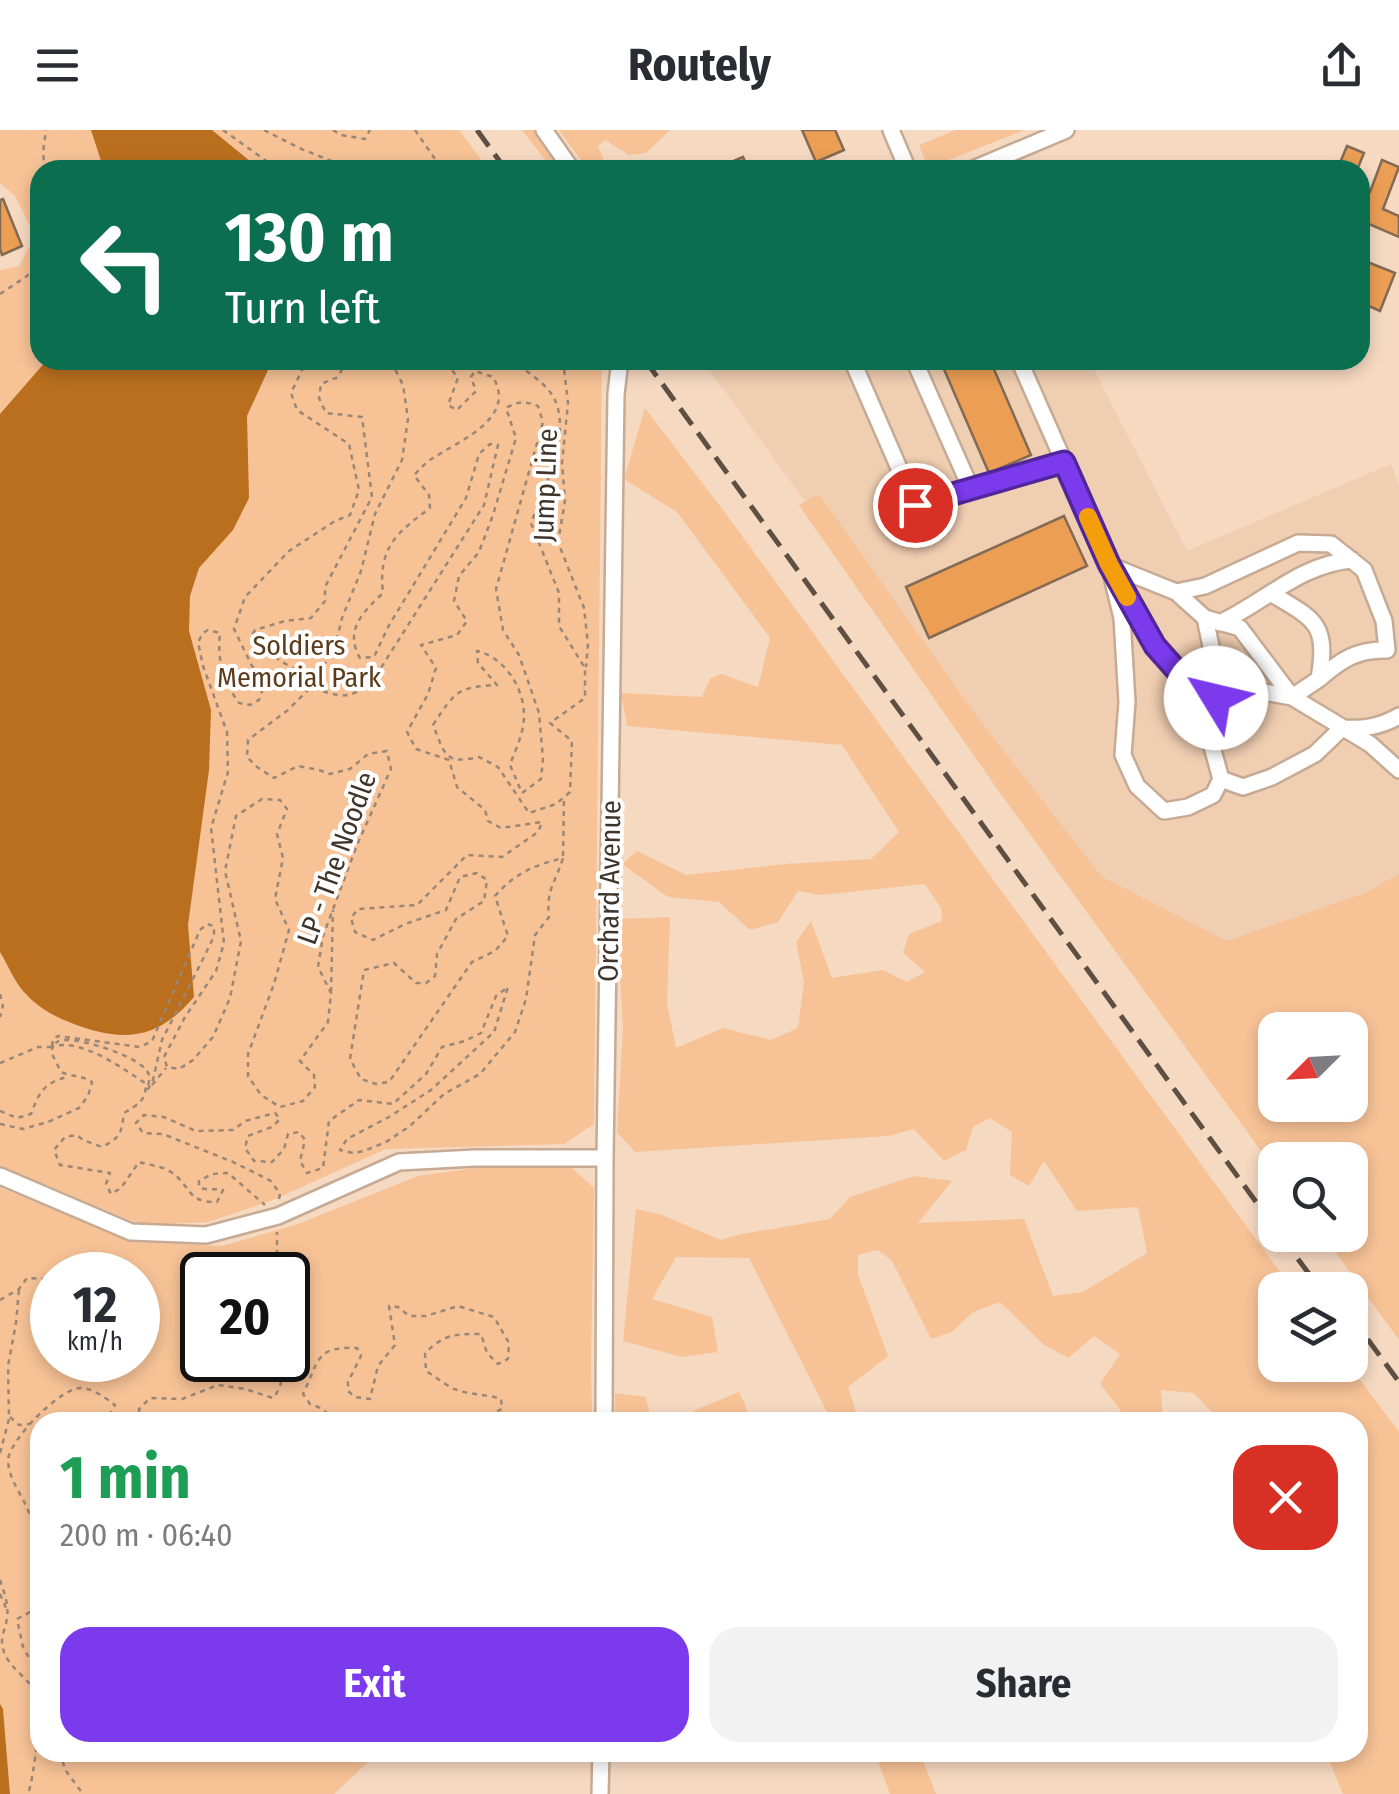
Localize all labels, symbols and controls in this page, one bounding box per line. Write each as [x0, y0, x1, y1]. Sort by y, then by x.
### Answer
icon: menu [30, 38, 85, 93]
text: Routely [628, 38, 771, 92]
icon: share [1314, 38, 1369, 93]
text: 130 m [225, 196, 394, 280]
icon: left [60, 200, 190, 330]
text: Turn left [225, 281, 380, 335]
street label: Jump Line [527, 428, 564, 542]
pin [873, 463, 958, 548]
icon: arrive [888, 478, 943, 533]
park label: Soldiers Memorial Park [217, 629, 382, 694]
position arrow [1164, 646, 1268, 750]
street label: LP - The Noodle [290, 767, 383, 949]
street label: Orchard Avenue [591, 800, 628, 982]
north arrow [1258, 1012, 1368, 1122]
map controls [1258, 1012, 1368, 1382]
button: search [1258, 1142, 1368, 1252]
speed limit sign: 20 [180, 1252, 310, 1382]
button: layers [1258, 1272, 1368, 1382]
text: 12 [73, 1275, 117, 1335]
text: km/h [67, 1327, 123, 1357]
text: 1 min [60, 1442, 191, 1514]
button: close [1233, 1445, 1338, 1550]
text: 200 m · 06:40 [60, 1516, 233, 1554]
button: Exit [60, 1627, 689, 1742]
button: Share [709, 1627, 1338, 1742]

